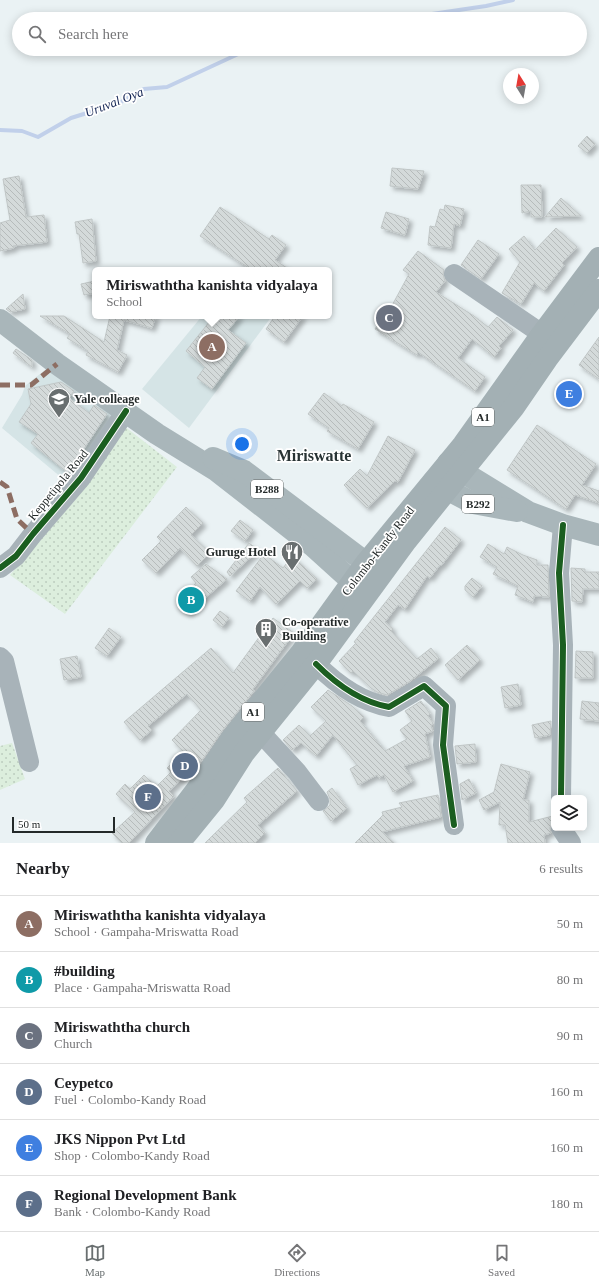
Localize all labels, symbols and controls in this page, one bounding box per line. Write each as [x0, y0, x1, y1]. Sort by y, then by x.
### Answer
search box [12, 12, 587, 56]
icon: search [26, 23, 48, 45]
text: Search here [58, 26, 128, 42]
north arrow [503, 68, 539, 104]
water label: Uruval Oya [82, 84, 146, 120]
popup [92, 267, 332, 319]
text: Miriswaththa kanishta vidyalaya [106, 277, 318, 293]
text: School [106, 294, 142, 309]
pin: C [376, 303, 402, 333]
pin: A [199, 332, 225, 362]
pin: E [556, 379, 582, 409]
school or university icon: Yale colleage [46, 386, 72, 419]
place label: Yale colleage [74, 392, 140, 406]
road number: A1 [472, 408, 494, 426]
your location [232, 434, 252, 454]
street label: Keppetipola Road [25, 447, 91, 523]
district label: Miriswatte [277, 447, 351, 464]
road number: B288 [251, 480, 283, 498]
road number: B292 [462, 495, 494, 513]
street label: Colombo-Kandy Road [339, 504, 417, 598]
restaurant icon: Guruge Hotel [279, 539, 305, 572]
place label: Guruge Hotel [206, 545, 277, 559]
pin: B [178, 585, 204, 615]
place label: Co-operative Building [282, 615, 349, 643]
building icon: Co-operative Building [253, 616, 279, 649]
road number: A1 [242, 703, 264, 721]
pin: D [172, 751, 198, 781]
pin: F [135, 782, 161, 812]
map controls [551, 795, 587, 831]
button: layers [551, 795, 587, 831]
scale bar [12, 815, 115, 834]
text: 50 m [18, 818, 40, 830]
text: Nearby [16, 859, 70, 878]
text: 6 results [539, 861, 583, 876]
text: Miriswaththa kanishta vidyalaya [54, 907, 266, 923]
text: A [24, 916, 34, 931]
text: 50 m [557, 916, 583, 931]
text: School · Gampaha-Mriswatta Road [54, 924, 238, 939]
text: #building [54, 963, 115, 979]
text: B [25, 972, 33, 987]
text: 80 m [557, 972, 583, 987]
text: Place · Gampaha-Mriswatta Road [54, 980, 231, 995]
text: Miriswaththa church [54, 1019, 190, 1035]
text: C [24, 1028, 34, 1043]
text: 90 m [557, 1028, 583, 1043]
text: Church [54, 1036, 92, 1051]
text: Ceypetco [54, 1075, 113, 1091]
text: D [24, 1084, 34, 1099]
text: 160 m [550, 1084, 583, 1099]
text: Fuel · Colombo-Kandy Road [54, 1092, 206, 1107]
text: JKS Nippon Pvt Ltd [54, 1131, 185, 1147]
text: E [25, 1140, 33, 1155]
text: 160 m [550, 1140, 583, 1155]
text: Shop · Colombo-Kandy Road [54, 1148, 210, 1163]
text: Regional Development Bank [54, 1187, 237, 1203]
text: F [25, 1196, 33, 1211]
text: 180 m [550, 1196, 583, 1211]
text: Bank · Colombo-Kandy Road [54, 1204, 210, 1219]
tab: Map [84, 1242, 106, 1278]
tab: Directions [274, 1242, 320, 1278]
tab: Saved [488, 1242, 515, 1278]

